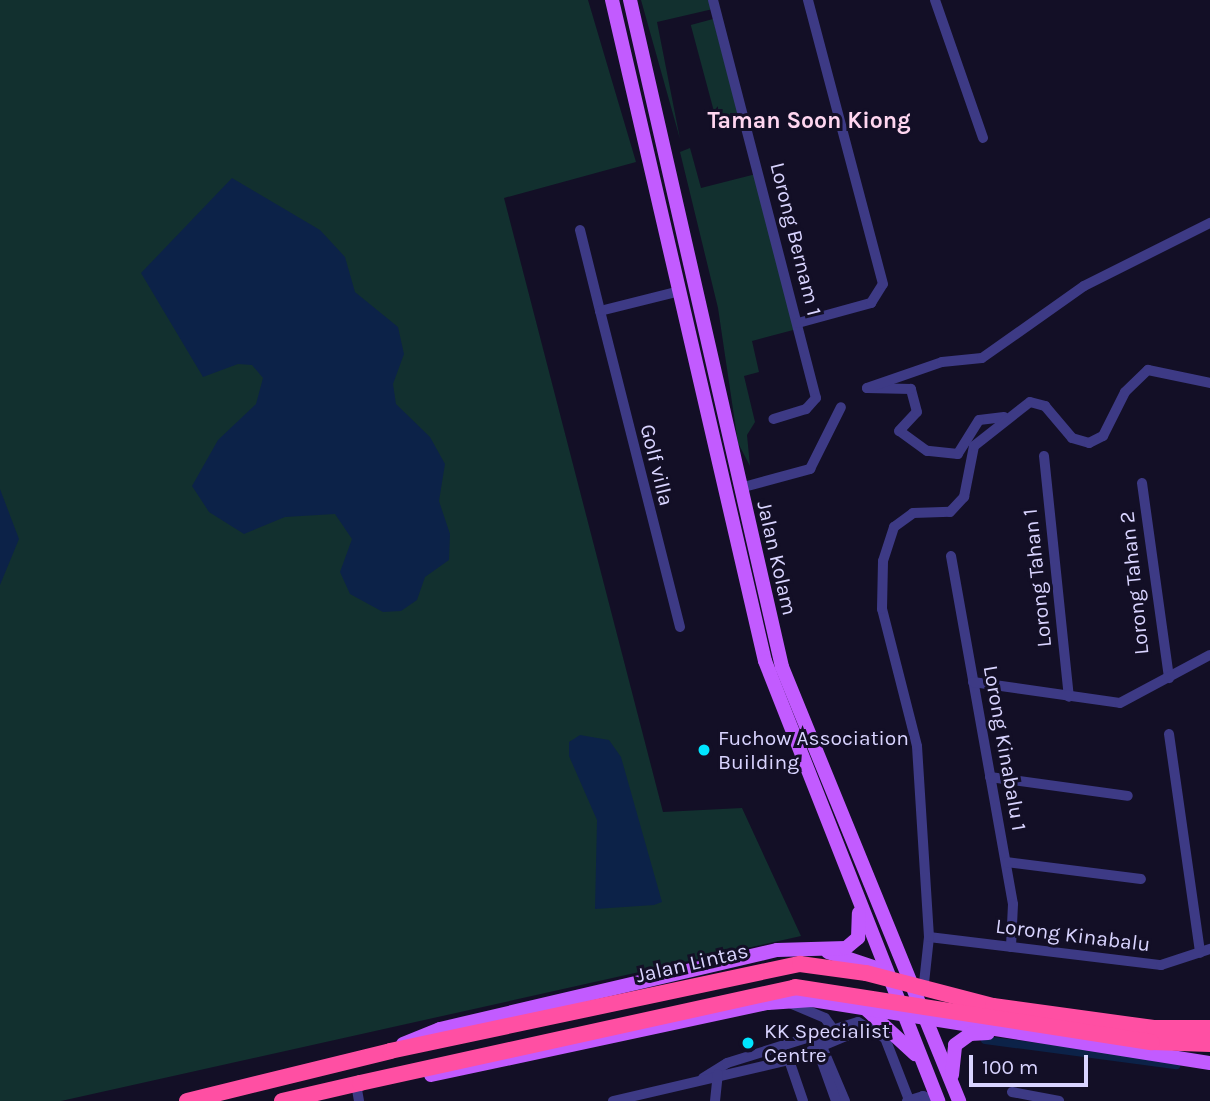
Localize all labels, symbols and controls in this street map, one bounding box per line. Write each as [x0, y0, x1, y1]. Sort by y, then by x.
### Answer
district label: Taman Soon Kiong [707, 107, 911, 135]
street label: Lorong Bernam 1 [765, 160, 827, 318]
street label: Golf villa [635, 422, 679, 508]
street label: Jalan Kolam [752, 498, 802, 618]
street label: Lorong Tahan 1 [1017, 508, 1057, 648]
street label: Lorong Tahan 2 [1114, 510, 1154, 656]
street label: Lorong Kinabalu 1 [978, 663, 1032, 833]
place label: Fuchow Association Building [718, 725, 909, 775]
marker: Fuchow Association Building [696, 742, 712, 758]
street label: Lorong Kinabalu [994, 913, 1152, 957]
street label: Jalan Lintas [633, 938, 751, 988]
place label: KK Specialist Centre [764, 1018, 890, 1068]
marker: KK Specialist Centre [738, 1033, 758, 1053]
scale bar [972, 1042, 1091, 1086]
text: 100 m [982, 1055, 1039, 1079]

